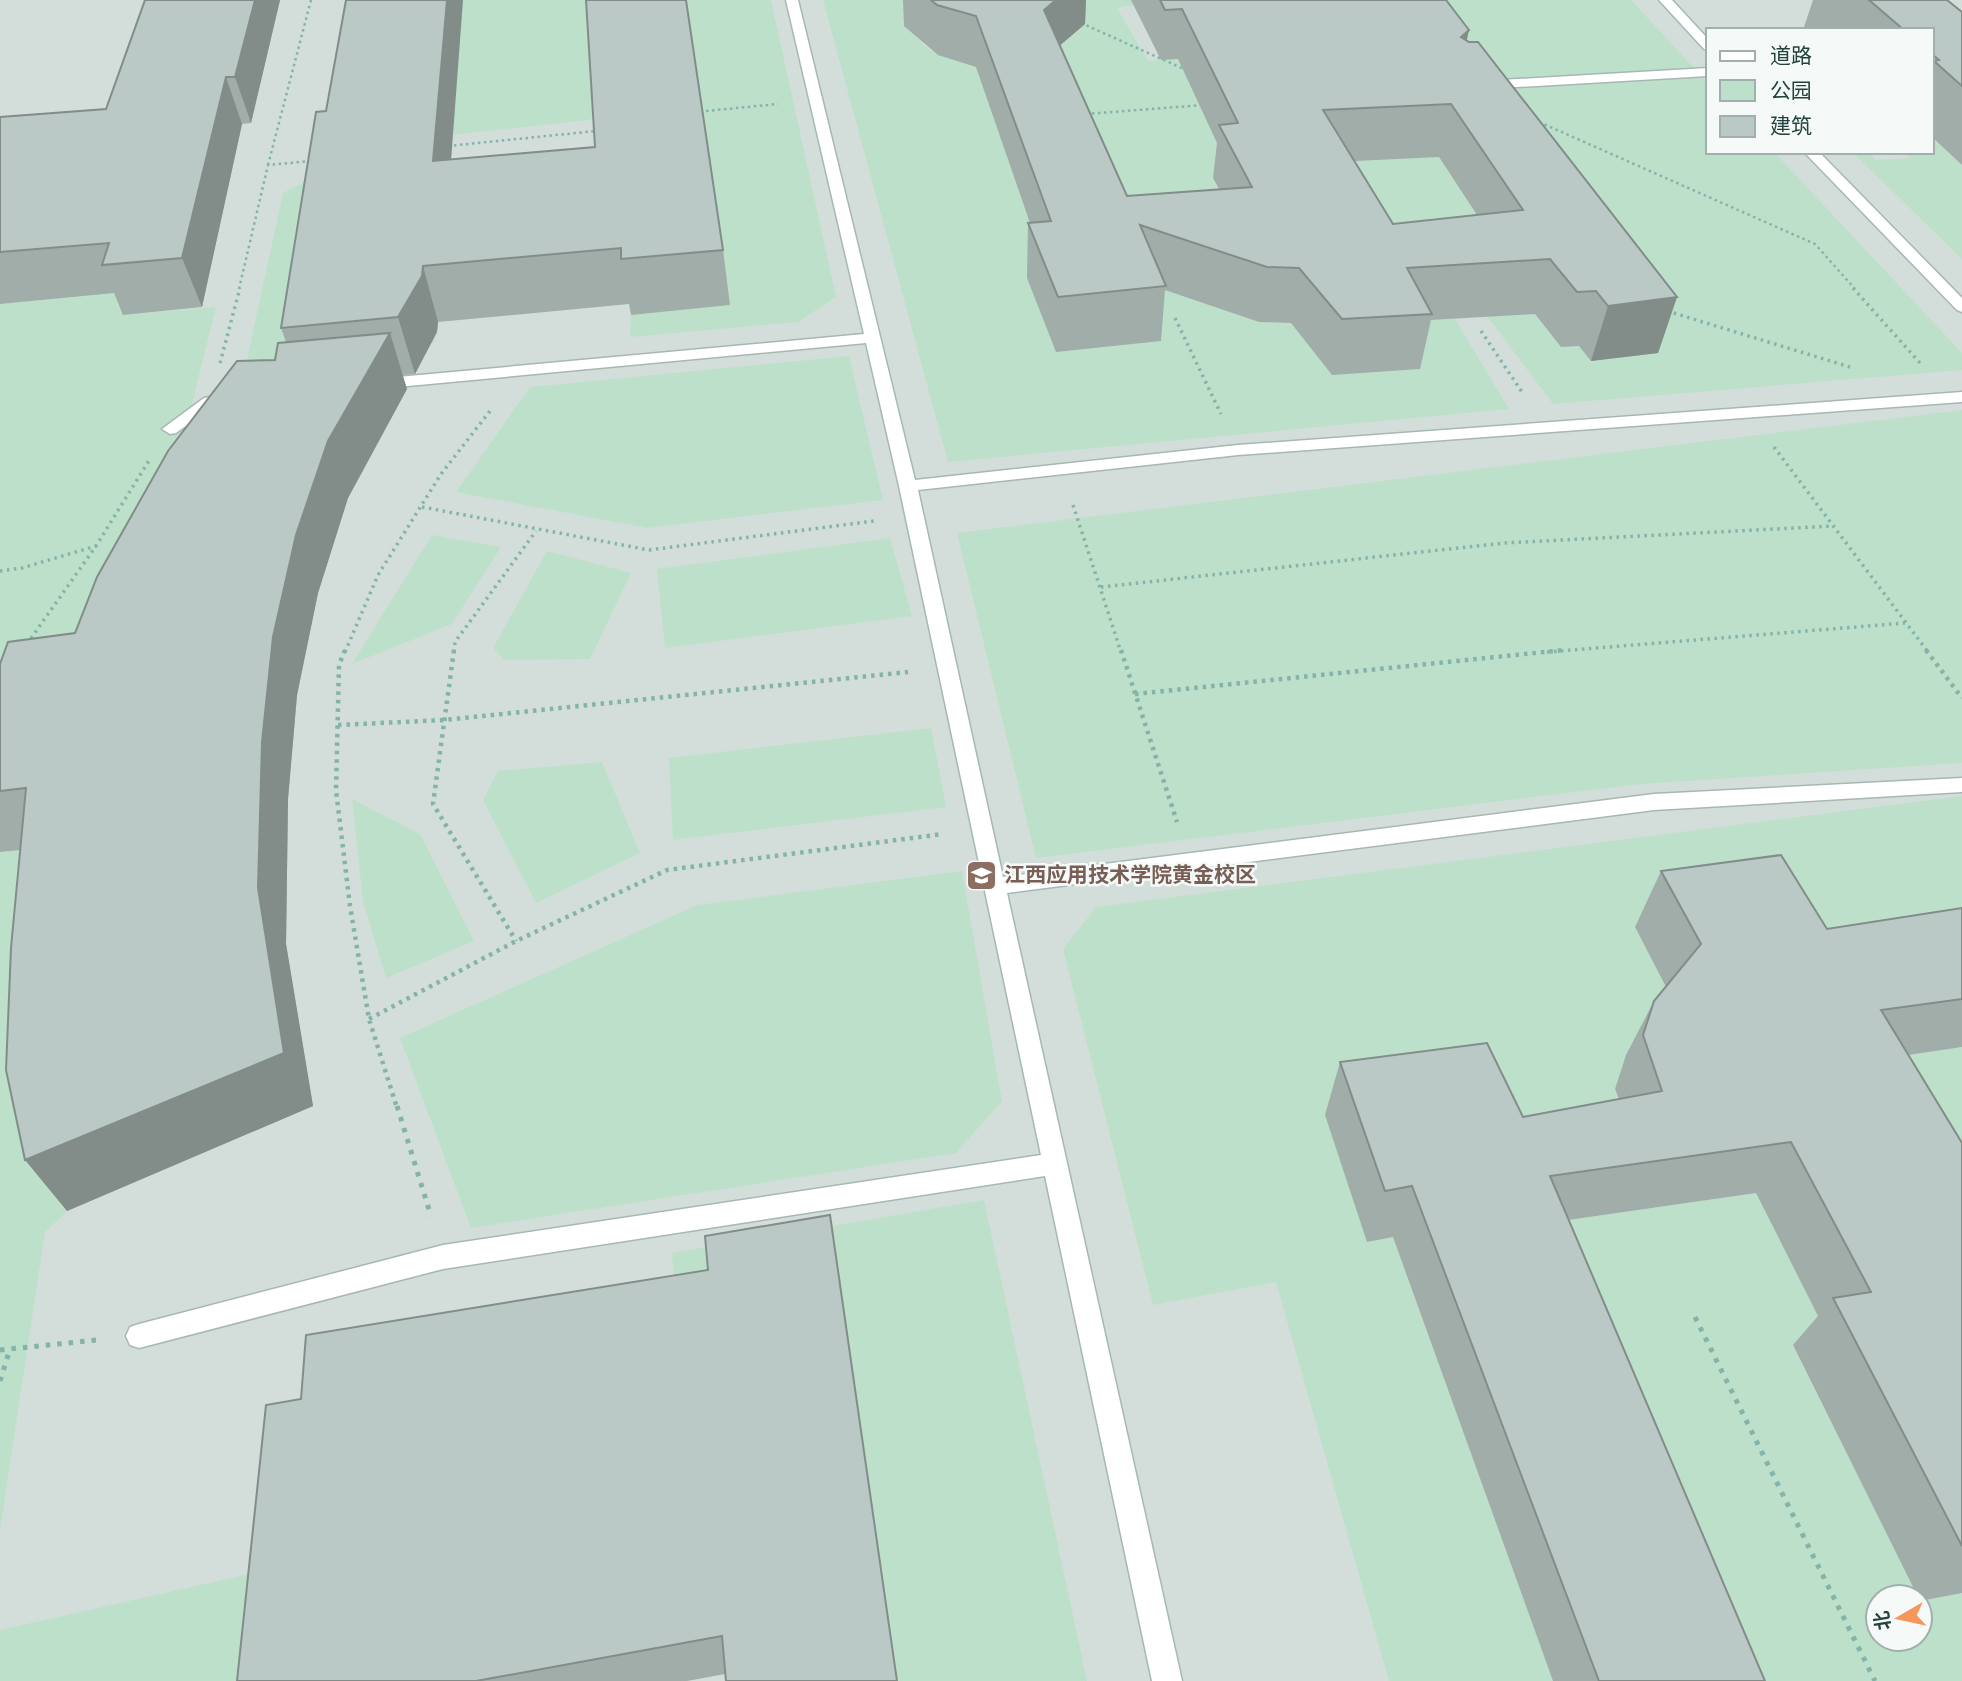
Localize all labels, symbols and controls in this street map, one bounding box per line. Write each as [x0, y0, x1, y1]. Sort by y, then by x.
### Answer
legend [1706, 28, 1934, 154]
text: 道路 [1770, 41, 1812, 71]
text: 公园 [1770, 76, 1812, 106]
text: 建筑 [1770, 111, 1812, 141]
school or university icon: 江西应用技术学院黄金校区 [964, 858, 998, 892]
place label: 江西应用技术学院黄金校区 [1004, 860, 1256, 890]
north arrow [1864, 1583, 1934, 1653]
text: 北 [1869, 1609, 1899, 1632]

